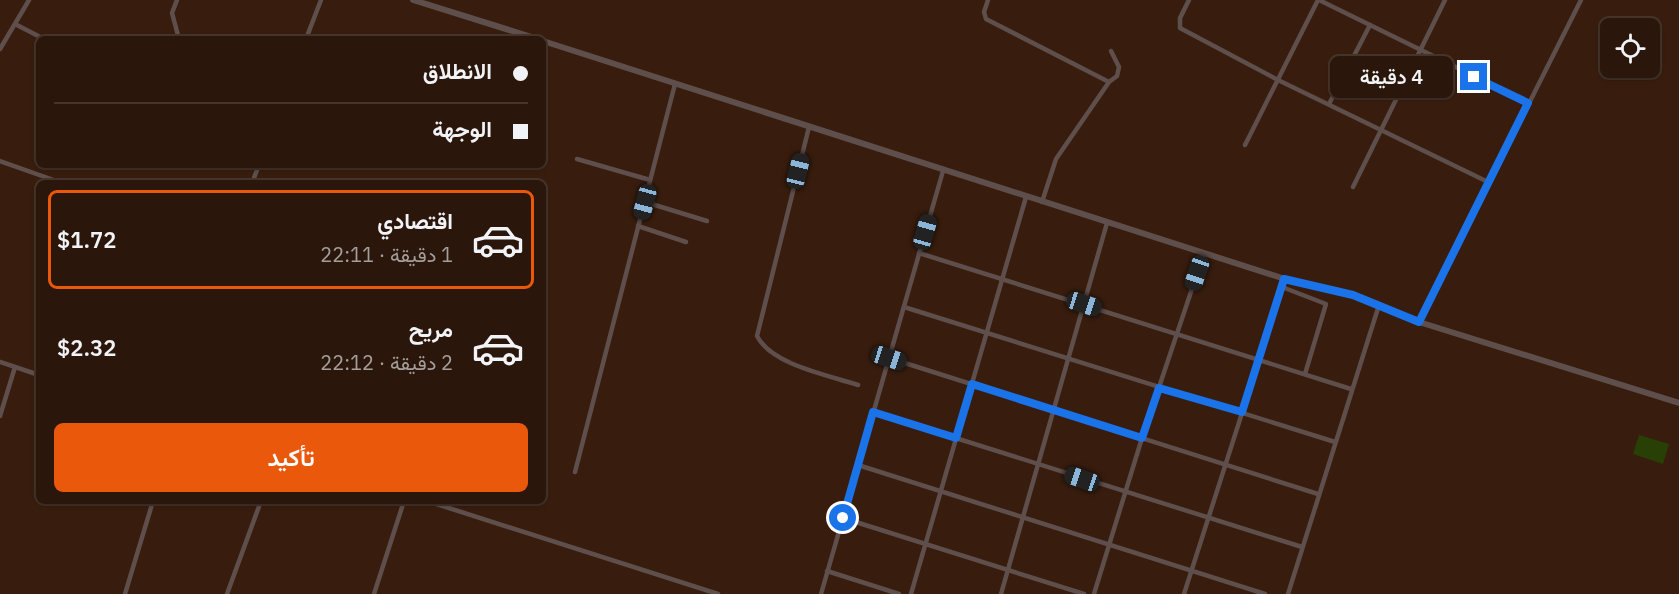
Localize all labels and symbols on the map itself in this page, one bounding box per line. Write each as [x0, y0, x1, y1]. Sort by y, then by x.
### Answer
callout: 4 دقيقة [1330, 56, 1453, 98]
route end [1460, 63, 1487, 90]
car [785, 151, 811, 191]
car [632, 182, 658, 222]
car [911, 212, 939, 252]
car [1183, 253, 1211, 293]
car [1064, 290, 1104, 318]
car [869, 344, 909, 372]
car [1062, 465, 1102, 493]
route start [829, 504, 856, 531]

